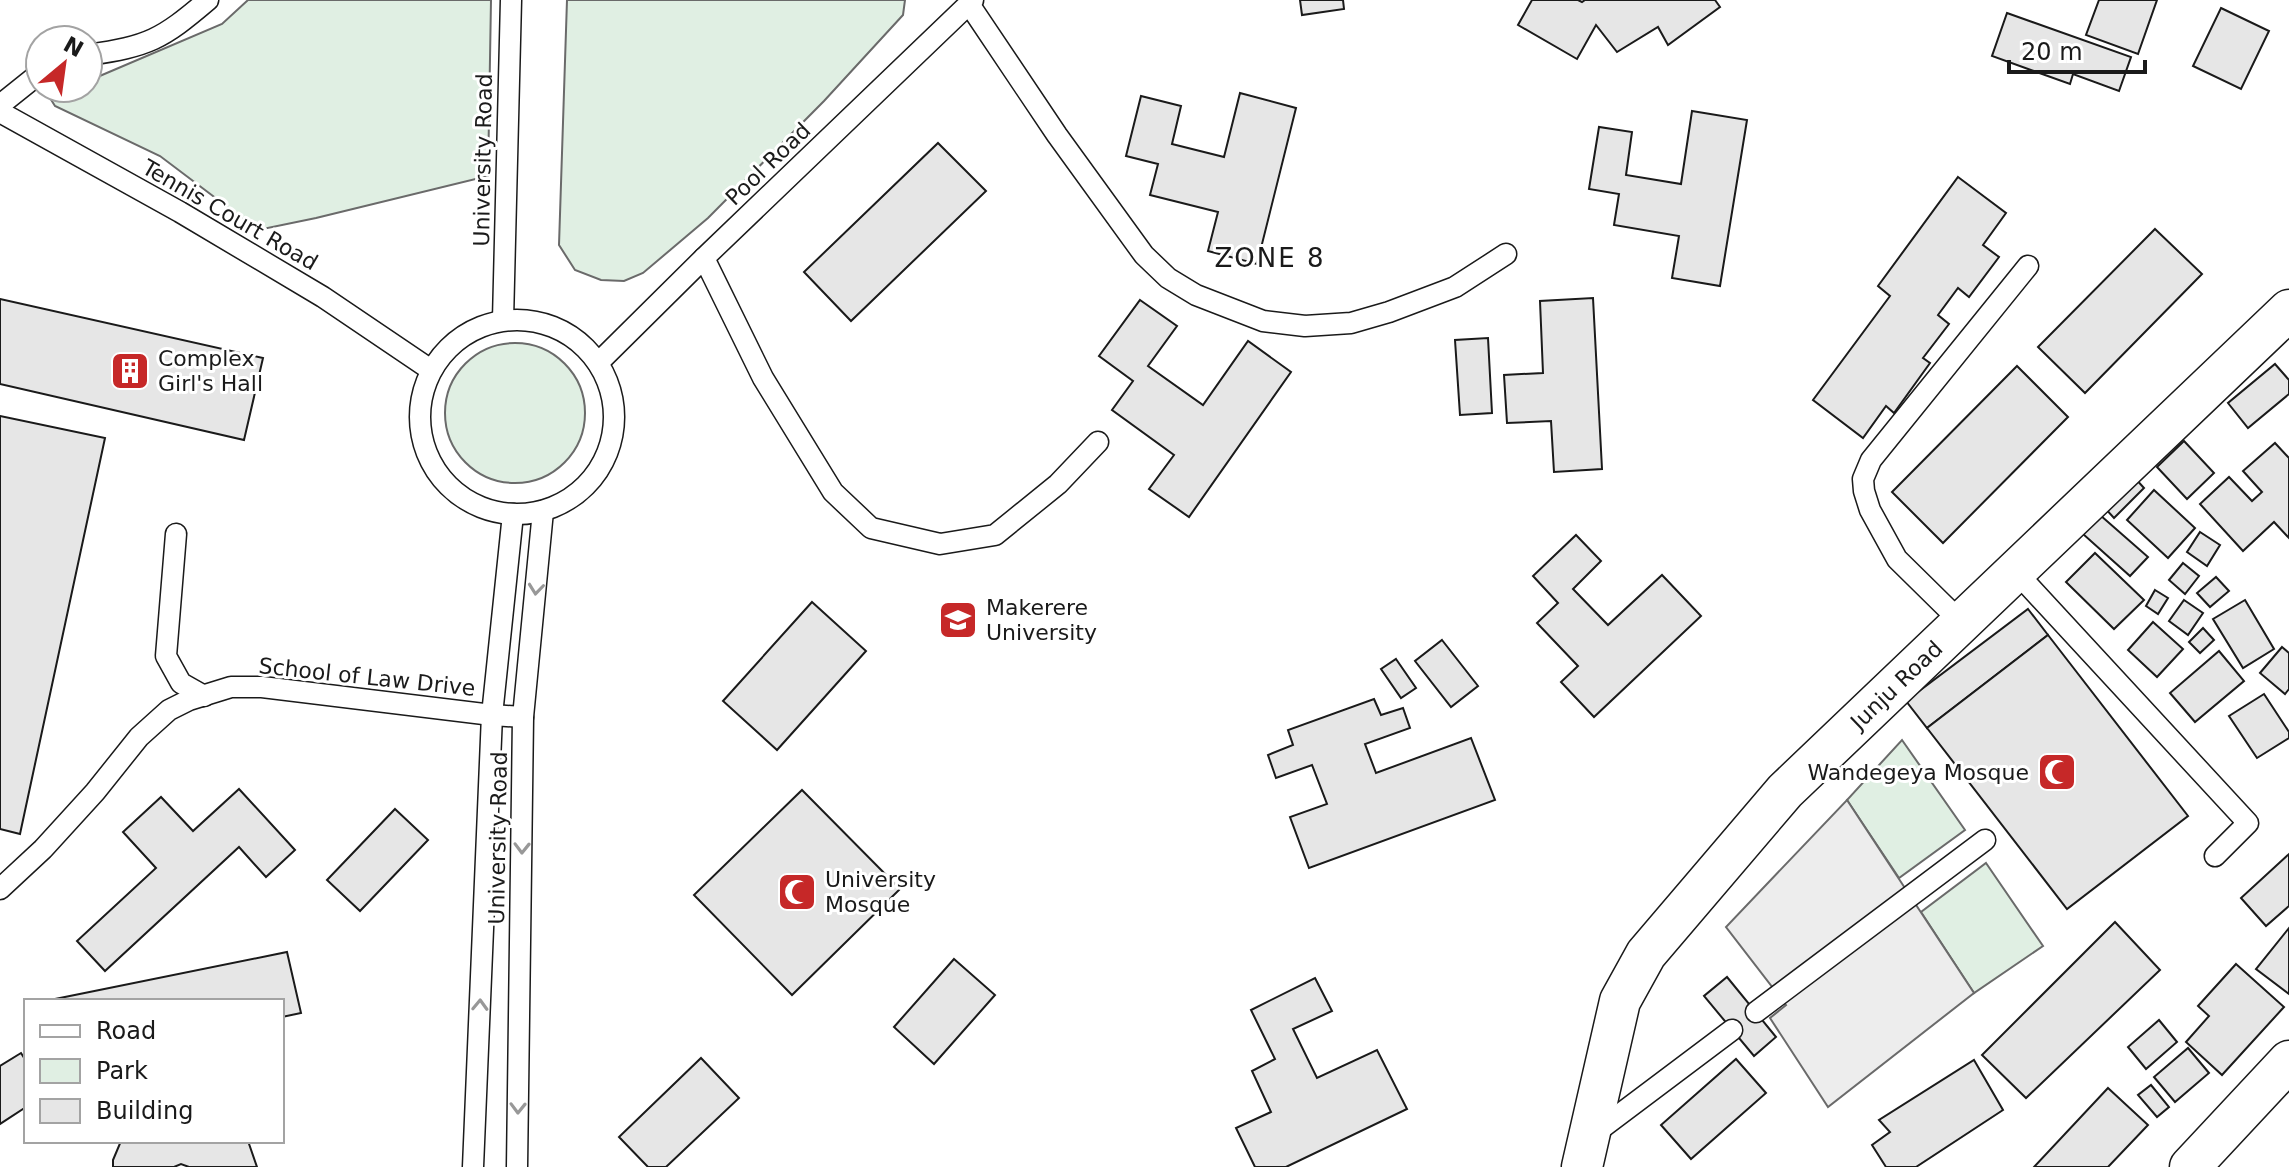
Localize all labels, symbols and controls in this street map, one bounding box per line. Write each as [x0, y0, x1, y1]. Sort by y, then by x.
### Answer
north arrow [24, 24, 104, 104]
scale bar [2009, 24, 2145, 74]
text: N [59, 32, 88, 62]
text: 20 m [2021, 38, 2083, 66]
street label: University Road [469, 73, 497, 247]
street label: Pool Road [721, 118, 815, 210]
street label: Tennis Court Road [137, 154, 322, 275]
district label: ZONE 8 [1215, 243, 1325, 273]
place label: Complex Girl's Hall [158, 346, 263, 396]
building icon: Complex Girl's Hall [109, 350, 151, 392]
one-way arrow [527, 583, 544, 596]
place label: Makerere University [986, 595, 1097, 645]
school or university icon: Makerere University [937, 599, 979, 641]
street label: Junju Road [1844, 635, 1947, 736]
street label: School of Law Drive [257, 653, 477, 701]
street label: University Road [484, 751, 512, 925]
mosque icon: Wandegeya Mosque [2036, 751, 2078, 793]
place label: Wandegeya Mosque [1807, 760, 2029, 785]
one-way arrow [513, 842, 530, 855]
place label: University Mosque [825, 867, 936, 917]
mosque icon: University Mosque [776, 871, 818, 913]
one-way arrow [471, 998, 488, 1011]
legend [24, 999, 284, 1143]
text: Road [96, 1017, 156, 1045]
text: Park [96, 1057, 148, 1085]
text: Building [96, 1097, 193, 1125]
one-way arrow [509, 1102, 527, 1115]

